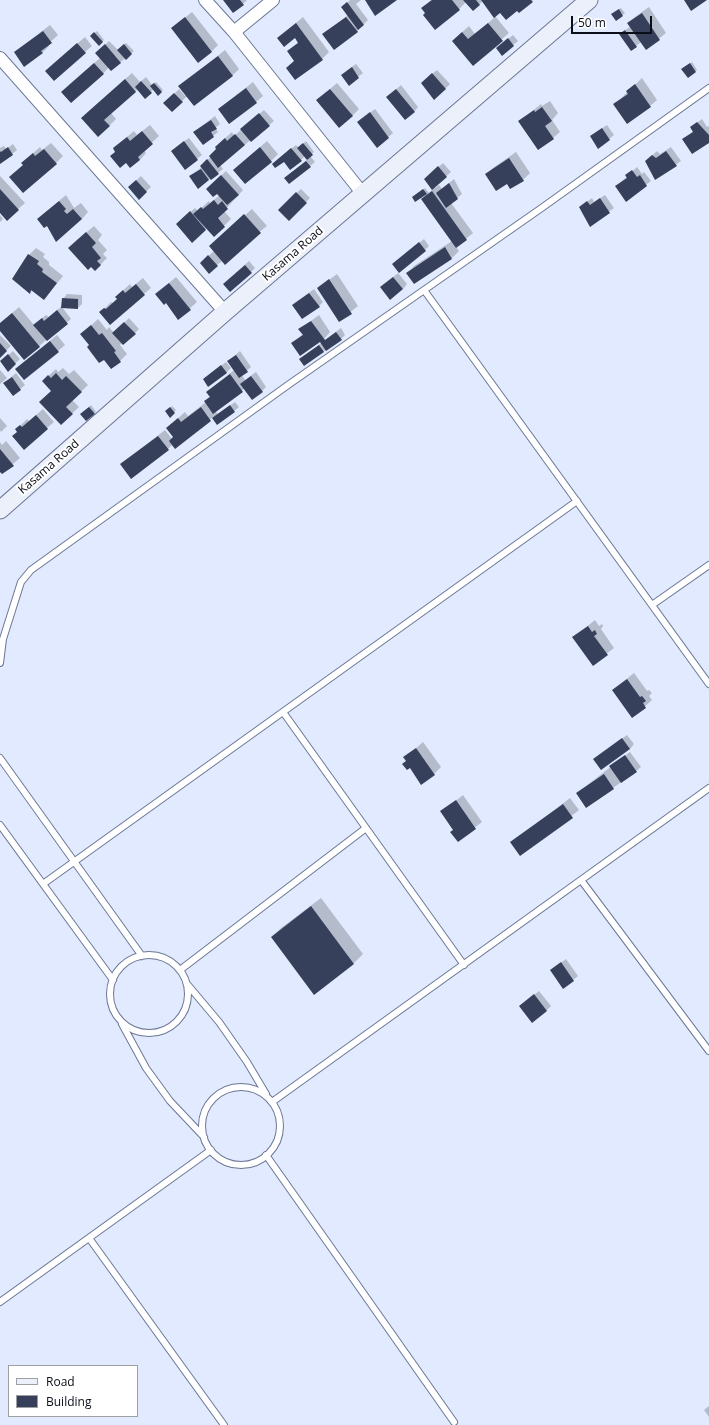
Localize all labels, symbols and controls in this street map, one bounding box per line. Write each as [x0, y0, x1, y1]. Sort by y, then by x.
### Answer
scale bar [573, 8, 654, 34]
text: 50 m [578, 14, 606, 31]
street label: Kasama Road [260, 224, 326, 284]
street label: Kasama Road [16, 437, 82, 497]
legend [8, 1365, 138, 1417]
text: Road [46, 1373, 75, 1390]
text: Building [46, 1393, 91, 1410]

